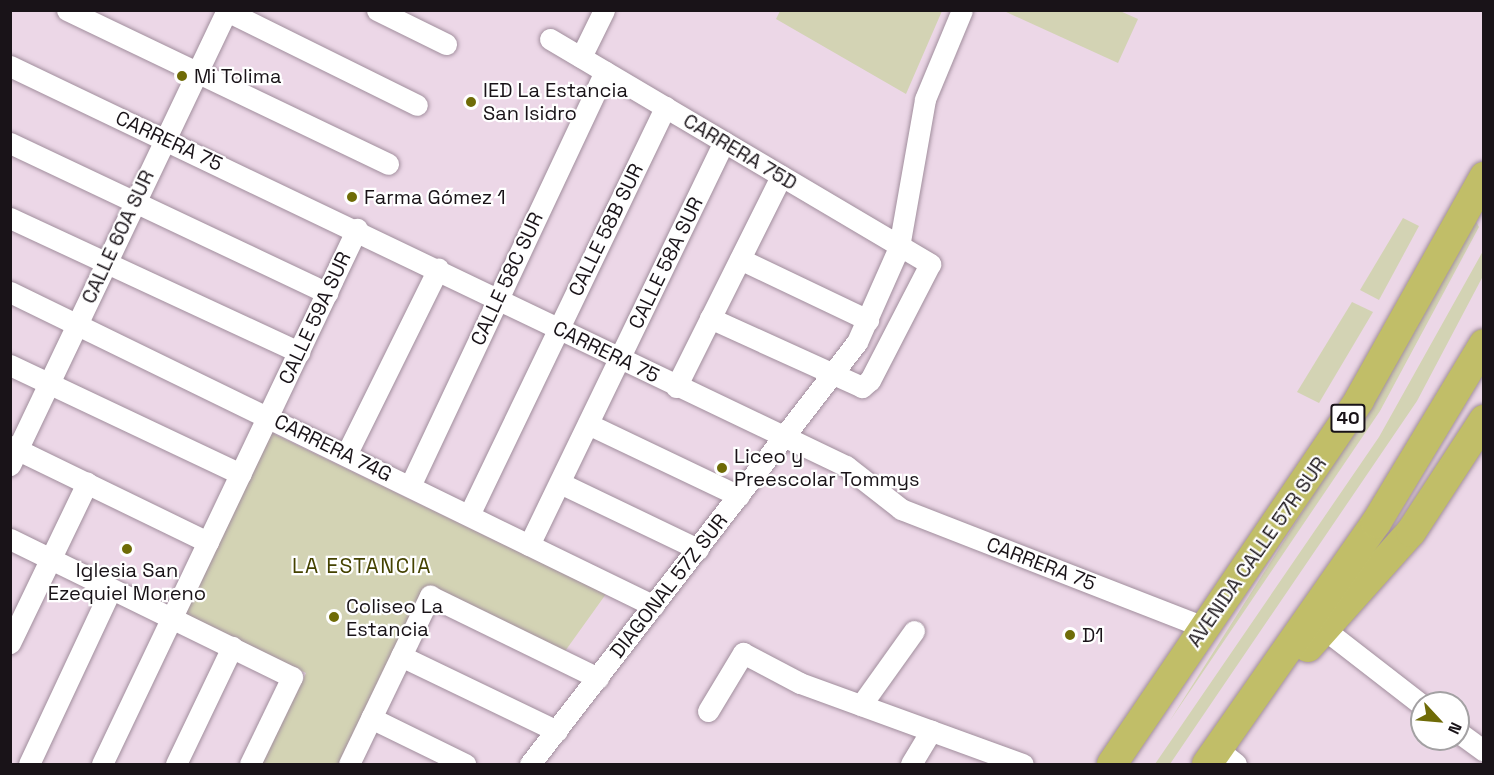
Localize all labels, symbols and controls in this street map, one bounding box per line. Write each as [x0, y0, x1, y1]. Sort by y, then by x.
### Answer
place label: Mi Tolima [194, 64, 282, 88]
marker: Mi Tolima [175, 69, 189, 83]
place label: IED La Estancia San Isidro [483, 78, 628, 125]
marker: IED La Estancia San Isidro [464, 95, 478, 109]
street label: CARRERA 75 [112, 106, 226, 176]
street label: CARRERA 75D [679, 109, 801, 195]
street label: CALLE 58B SUR [564, 160, 648, 300]
street label: CALLE 60A SUR [77, 166, 159, 308]
place label: Farma Gómez 1 [364, 185, 506, 209]
marker: Farma Gómez 1 [345, 190, 359, 204]
street label: CALLE 58A SUR [624, 193, 708, 333]
street label: CALLE 58C SUR [466, 209, 548, 349]
street label: CALLE 59A SUR [274, 248, 356, 388]
street label: CARRERA 75 [549, 316, 663, 388]
road number: 40 [1330, 403, 1366, 433]
street label: CARRERA 74G [270, 409, 396, 487]
place label: Liceo y Preescolar Tommys [734, 444, 920, 491]
street label: AVENIDA CALLE 57R SUR [1182, 452, 1332, 652]
marker: Liceo y Preescolar Tommys [715, 461, 729, 475]
street label: DIAGONAL 57Z SUR [605, 509, 733, 663]
street label: CARRERA 75 [983, 532, 1099, 596]
marker: Iglesia San Ezequiel Moreno [120, 542, 134, 556]
district label: LA ESTANCIA [292, 553, 432, 579]
place label: Iglesia San Ezequiel Moreno [48, 558, 206, 605]
place label: Coliseo La Estancia [346, 594, 443, 641]
marker: Coliseo La Estancia [327, 610, 341, 624]
place label: D1 [1082, 623, 1104, 647]
marker: D1 [1063, 628, 1077, 642]
north arrow [1410, 691, 1470, 751]
text: N [1443, 719, 1467, 738]

